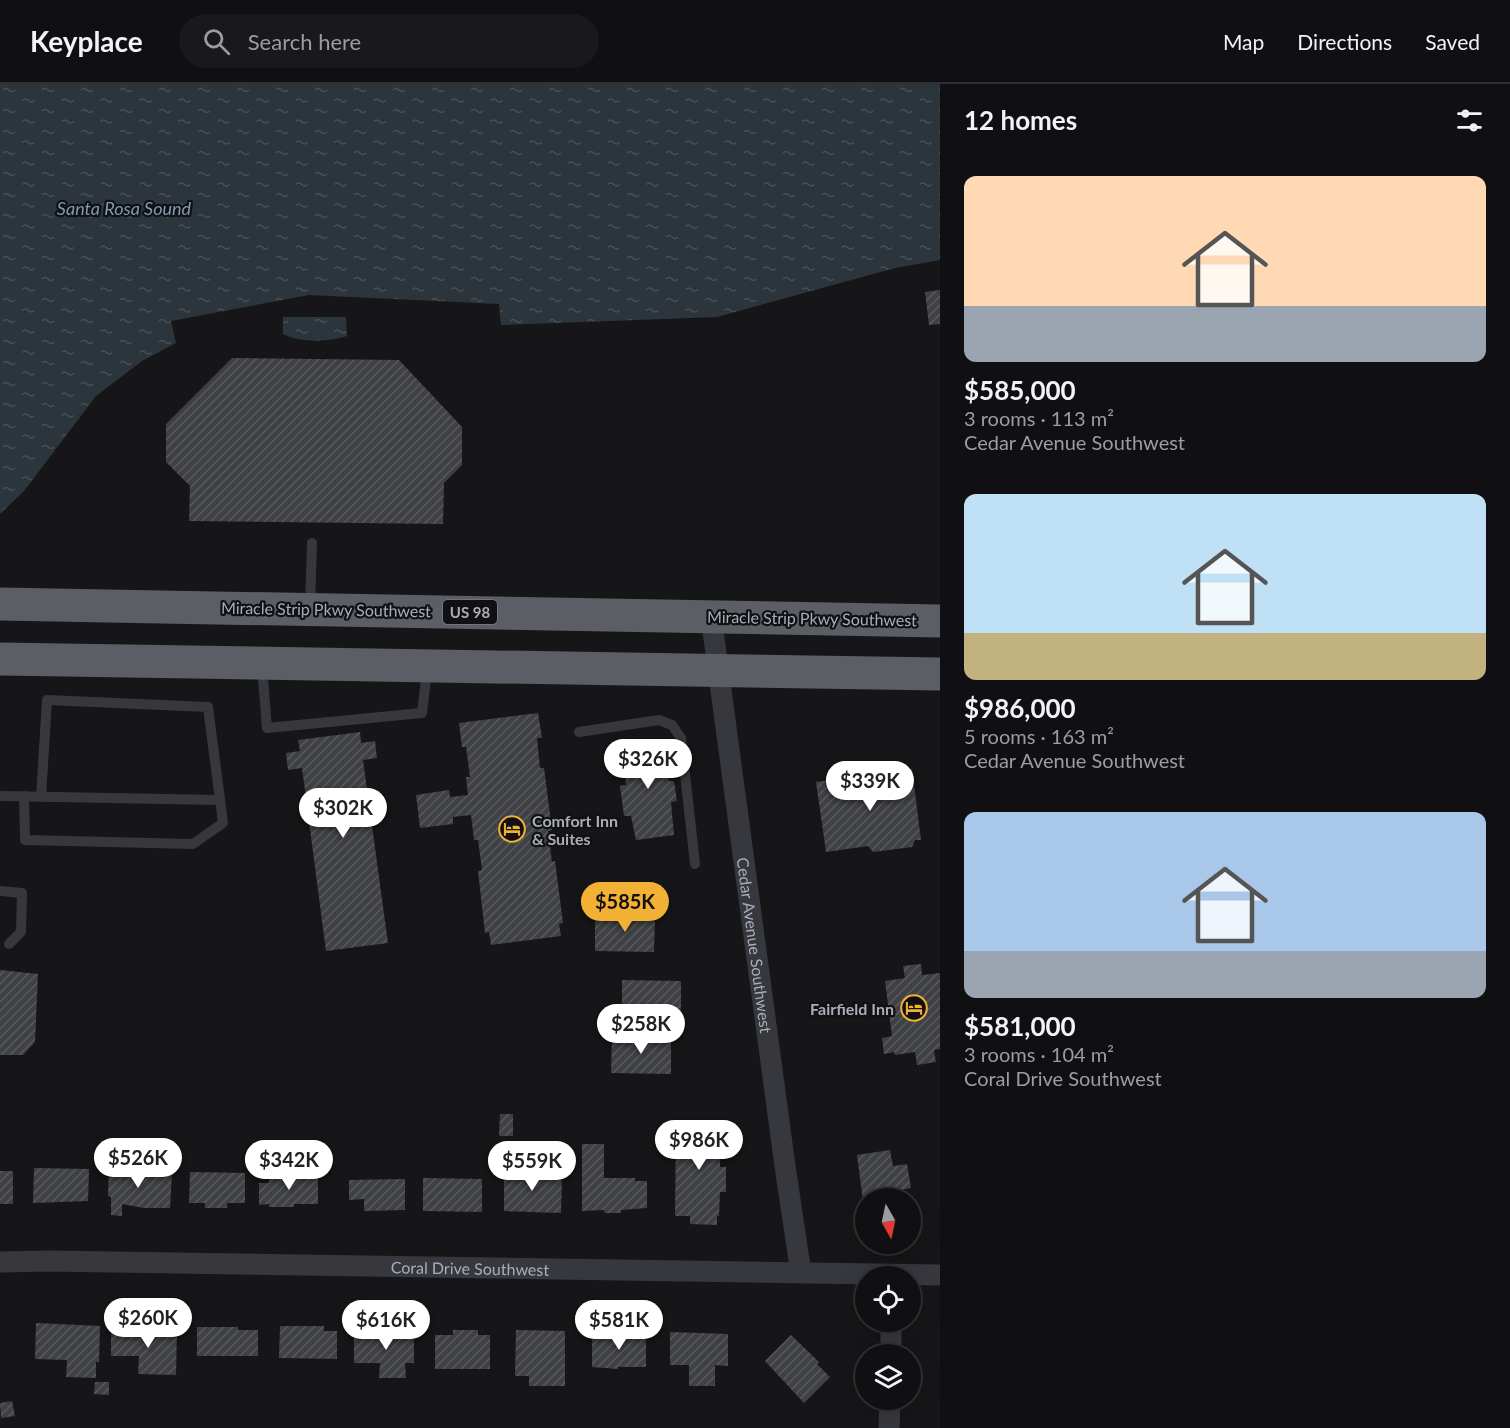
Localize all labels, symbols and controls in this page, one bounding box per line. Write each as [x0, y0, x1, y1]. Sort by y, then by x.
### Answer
search box [179, 14, 599, 68]
text: Keyplace [30, 24, 143, 58]
icon: search [200, 25, 233, 58]
text: Search here [248, 28, 361, 55]
text: Map [1223, 29, 1264, 54]
text: Directions [1297, 29, 1392, 54]
text: Saved [1425, 29, 1480, 54]
text: 12 homes [964, 104, 1077, 136]
icon: filters [1453, 104, 1486, 137]
water label: Santa Rosa Sound [57, 197, 192, 219]
icon: home [1171, 215, 1279, 323]
text: $585,000 [964, 374, 1076, 406]
text: 3 rooms · 113 m² [964, 406, 1114, 430]
text: Cedar Avenue Southwest [964, 430, 1185, 454]
icon: home [1171, 533, 1279, 641]
street label: Miracle Strip Pkwy Southwest [221, 598, 431, 620]
road number: US 98 [443, 600, 497, 624]
street label: Miracle Strip Pkwy Southwest [707, 607, 917, 629]
text: $986,000 [964, 692, 1076, 724]
text: 5 rooms · 163 m² [964, 724, 1114, 748]
pin: $326K [606, 739, 690, 790]
text: $326K [618, 746, 678, 770]
text: Cedar Avenue Southwest [964, 748, 1185, 772]
pin: $339K [828, 761, 912, 812]
text: $339K [840, 768, 900, 792]
pin: $302K [301, 788, 385, 839]
text: $302K [313, 795, 373, 819]
place label: Comfort Inn & Suites [532, 811, 618, 848]
hotel icon: Comfort Inn & Suites [497, 814, 527, 844]
icon: home [1171, 851, 1279, 959]
street label: Cedar Avenue Southwest [734, 856, 777, 1034]
pin: $585K [583, 882, 667, 933]
text: $585K [595, 889, 655, 913]
hotel icon: Fairfield Inn [899, 993, 929, 1023]
place label: Fairfield Inn [810, 999, 894, 1018]
pin: $258K [599, 1004, 683, 1055]
text: $581,000 [964, 1010, 1076, 1042]
text: $258K [611, 1011, 671, 1035]
text: 3 rooms · 104 m² [964, 1042, 1114, 1066]
text: Coral Drive Southwest [964, 1066, 1162, 1090]
pin: $986K [657, 1120, 741, 1171]
text: $986K [669, 1127, 729, 1151]
pin: $526K [96, 1138, 180, 1189]
pin: $342K [247, 1140, 331, 1191]
pin: $559K [490, 1141, 574, 1192]
text: $526K [108, 1145, 168, 1169]
text: $342K [259, 1147, 319, 1171]
text: $559K [502, 1148, 562, 1172]
north arrow [855, 1188, 921, 1254]
map controls [855, 1188, 921, 1410]
street label: Coral Drive Southwest [391, 1257, 549, 1278]
button: locate [855, 1266, 921, 1332]
pin: $260K [106, 1298, 190, 1349]
pin: $616K [344, 1300, 428, 1351]
pin: $581K [577, 1300, 661, 1351]
text: $260K [118, 1305, 178, 1329]
text: $616K [356, 1307, 416, 1331]
text: $581K [589, 1307, 649, 1331]
button: layers [855, 1344, 921, 1410]

